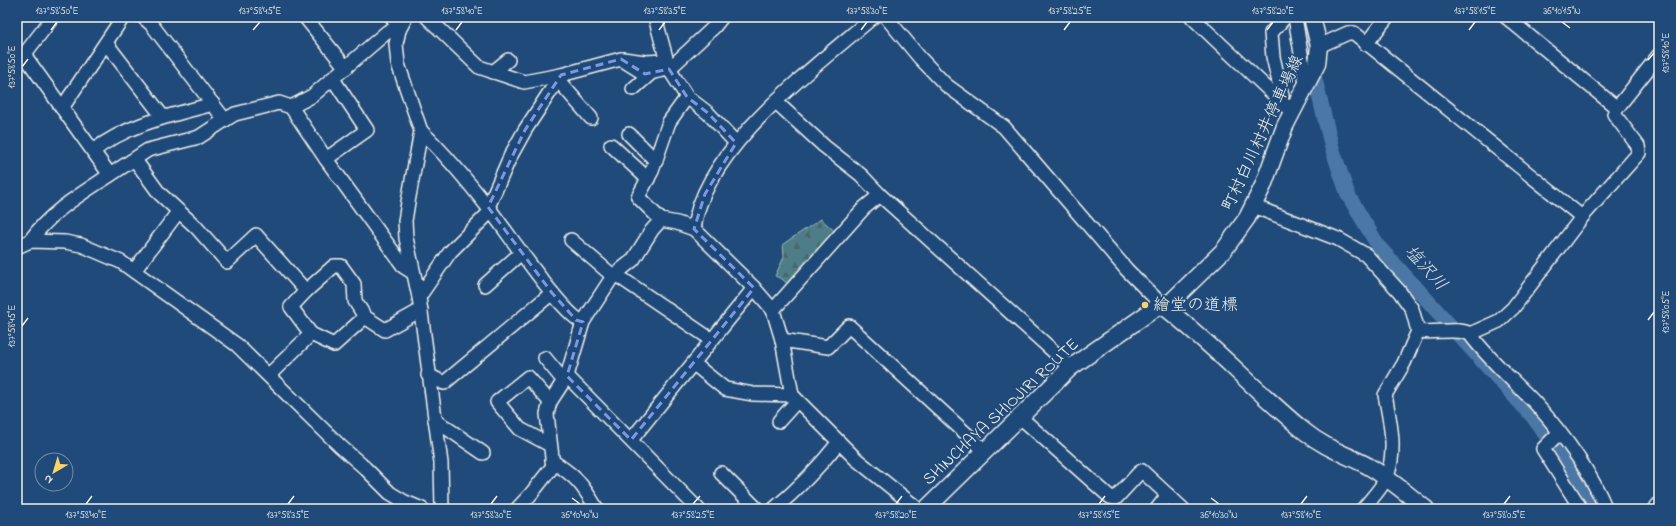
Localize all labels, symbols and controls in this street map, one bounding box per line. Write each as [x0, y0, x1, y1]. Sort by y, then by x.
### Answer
text: 137°58'50"E [35, 4, 79, 19]
text: 137°58'45"E [239, 4, 281, 19]
text: 137°58'40"E [441, 4, 483, 19]
text: 137°58'35"E [644, 4, 686, 19]
text: 137°58'30"E [846, 4, 888, 19]
text: 137°58'25"E [1048, 4, 1092, 19]
text: 137°58'20"E [1252, 4, 1294, 19]
text: 137°58'15"E [1454, 4, 1496, 19]
text: 36°10'15"N [1543, 4, 1581, 19]
text: 137°58'10"E [1659, 33, 1674, 73]
text: 137°58'50"E [5, 45, 20, 89]
street label: 町村白川村井停車場線 [1216, 51, 1310, 215]
water label: 塩沢川 [1397, 240, 1453, 298]
text: 137°58'05"E [1659, 290, 1674, 334]
place label: 繪堂の道標 [1153, 293, 1238, 318]
marker: 繪堂の道標 [1140, 300, 1150, 310]
text: 137°58'45"E [5, 305, 20, 347]
street label: SHINCHAYA SHIOJIRI ROUTE [917, 333, 1085, 491]
north arrow [34, 452, 74, 492]
text: N [41, 470, 56, 488]
text: 137°58'40"E [65, 508, 107, 523]
text: 137°58'35"E [267, 508, 309, 523]
text: 137°58'30"E [470, 508, 512, 523]
text: 36°10'40"N [561, 508, 599, 523]
text: 137°58'25"E [671, 508, 715, 523]
text: 137°58'20"E [875, 508, 917, 523]
text: 137°58'15"E [1078, 508, 1120, 523]
text: 36°10'30"N [1200, 508, 1238, 523]
text: 137°58'10"E [1281, 508, 1321, 523]
text: 137°58'05"E [1482, 508, 1526, 523]

